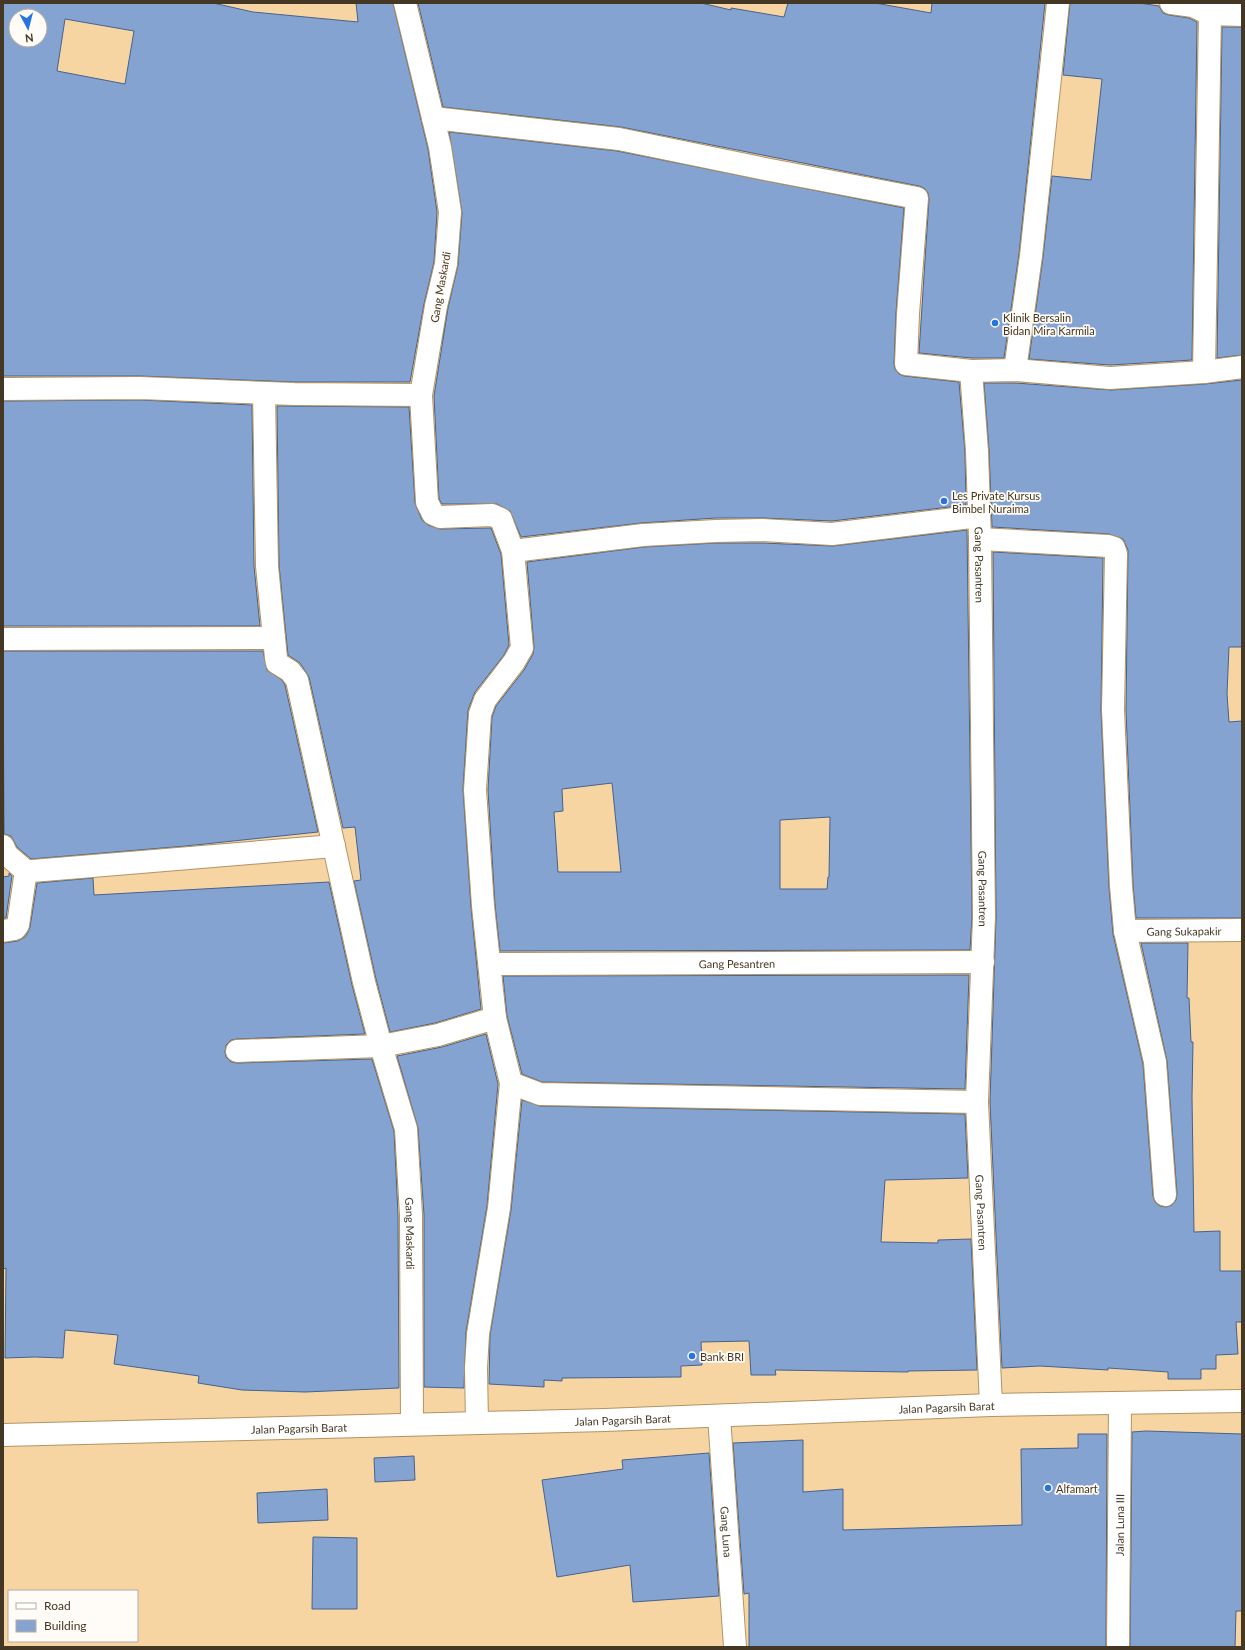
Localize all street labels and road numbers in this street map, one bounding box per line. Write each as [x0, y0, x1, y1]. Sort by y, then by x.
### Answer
street label: Gang Maskardi [427, 250, 453, 324]
street label: Gang Pasantren [973, 526, 987, 603]
street label: Gang Pasantren [977, 851, 991, 927]
street label: Gang Sukapakir [1146, 924, 1222, 937]
street label: Gang Pesantren [699, 956, 775, 970]
street label: Gang Pasantren [974, 1174, 990, 1251]
street label: Gang Maskardi [403, 1197, 418, 1270]
street label: Jalan Pagarsih Barat [898, 1398, 995, 1415]
street label: Jalan Pagarsih Barat [575, 1411, 671, 1427]
street label: Jalan Pagarsih Barat [251, 1420, 347, 1435]
street label: Jalan Luna III [1112, 1494, 1126, 1556]
street label: Gang Luna [719, 1506, 735, 1558]

